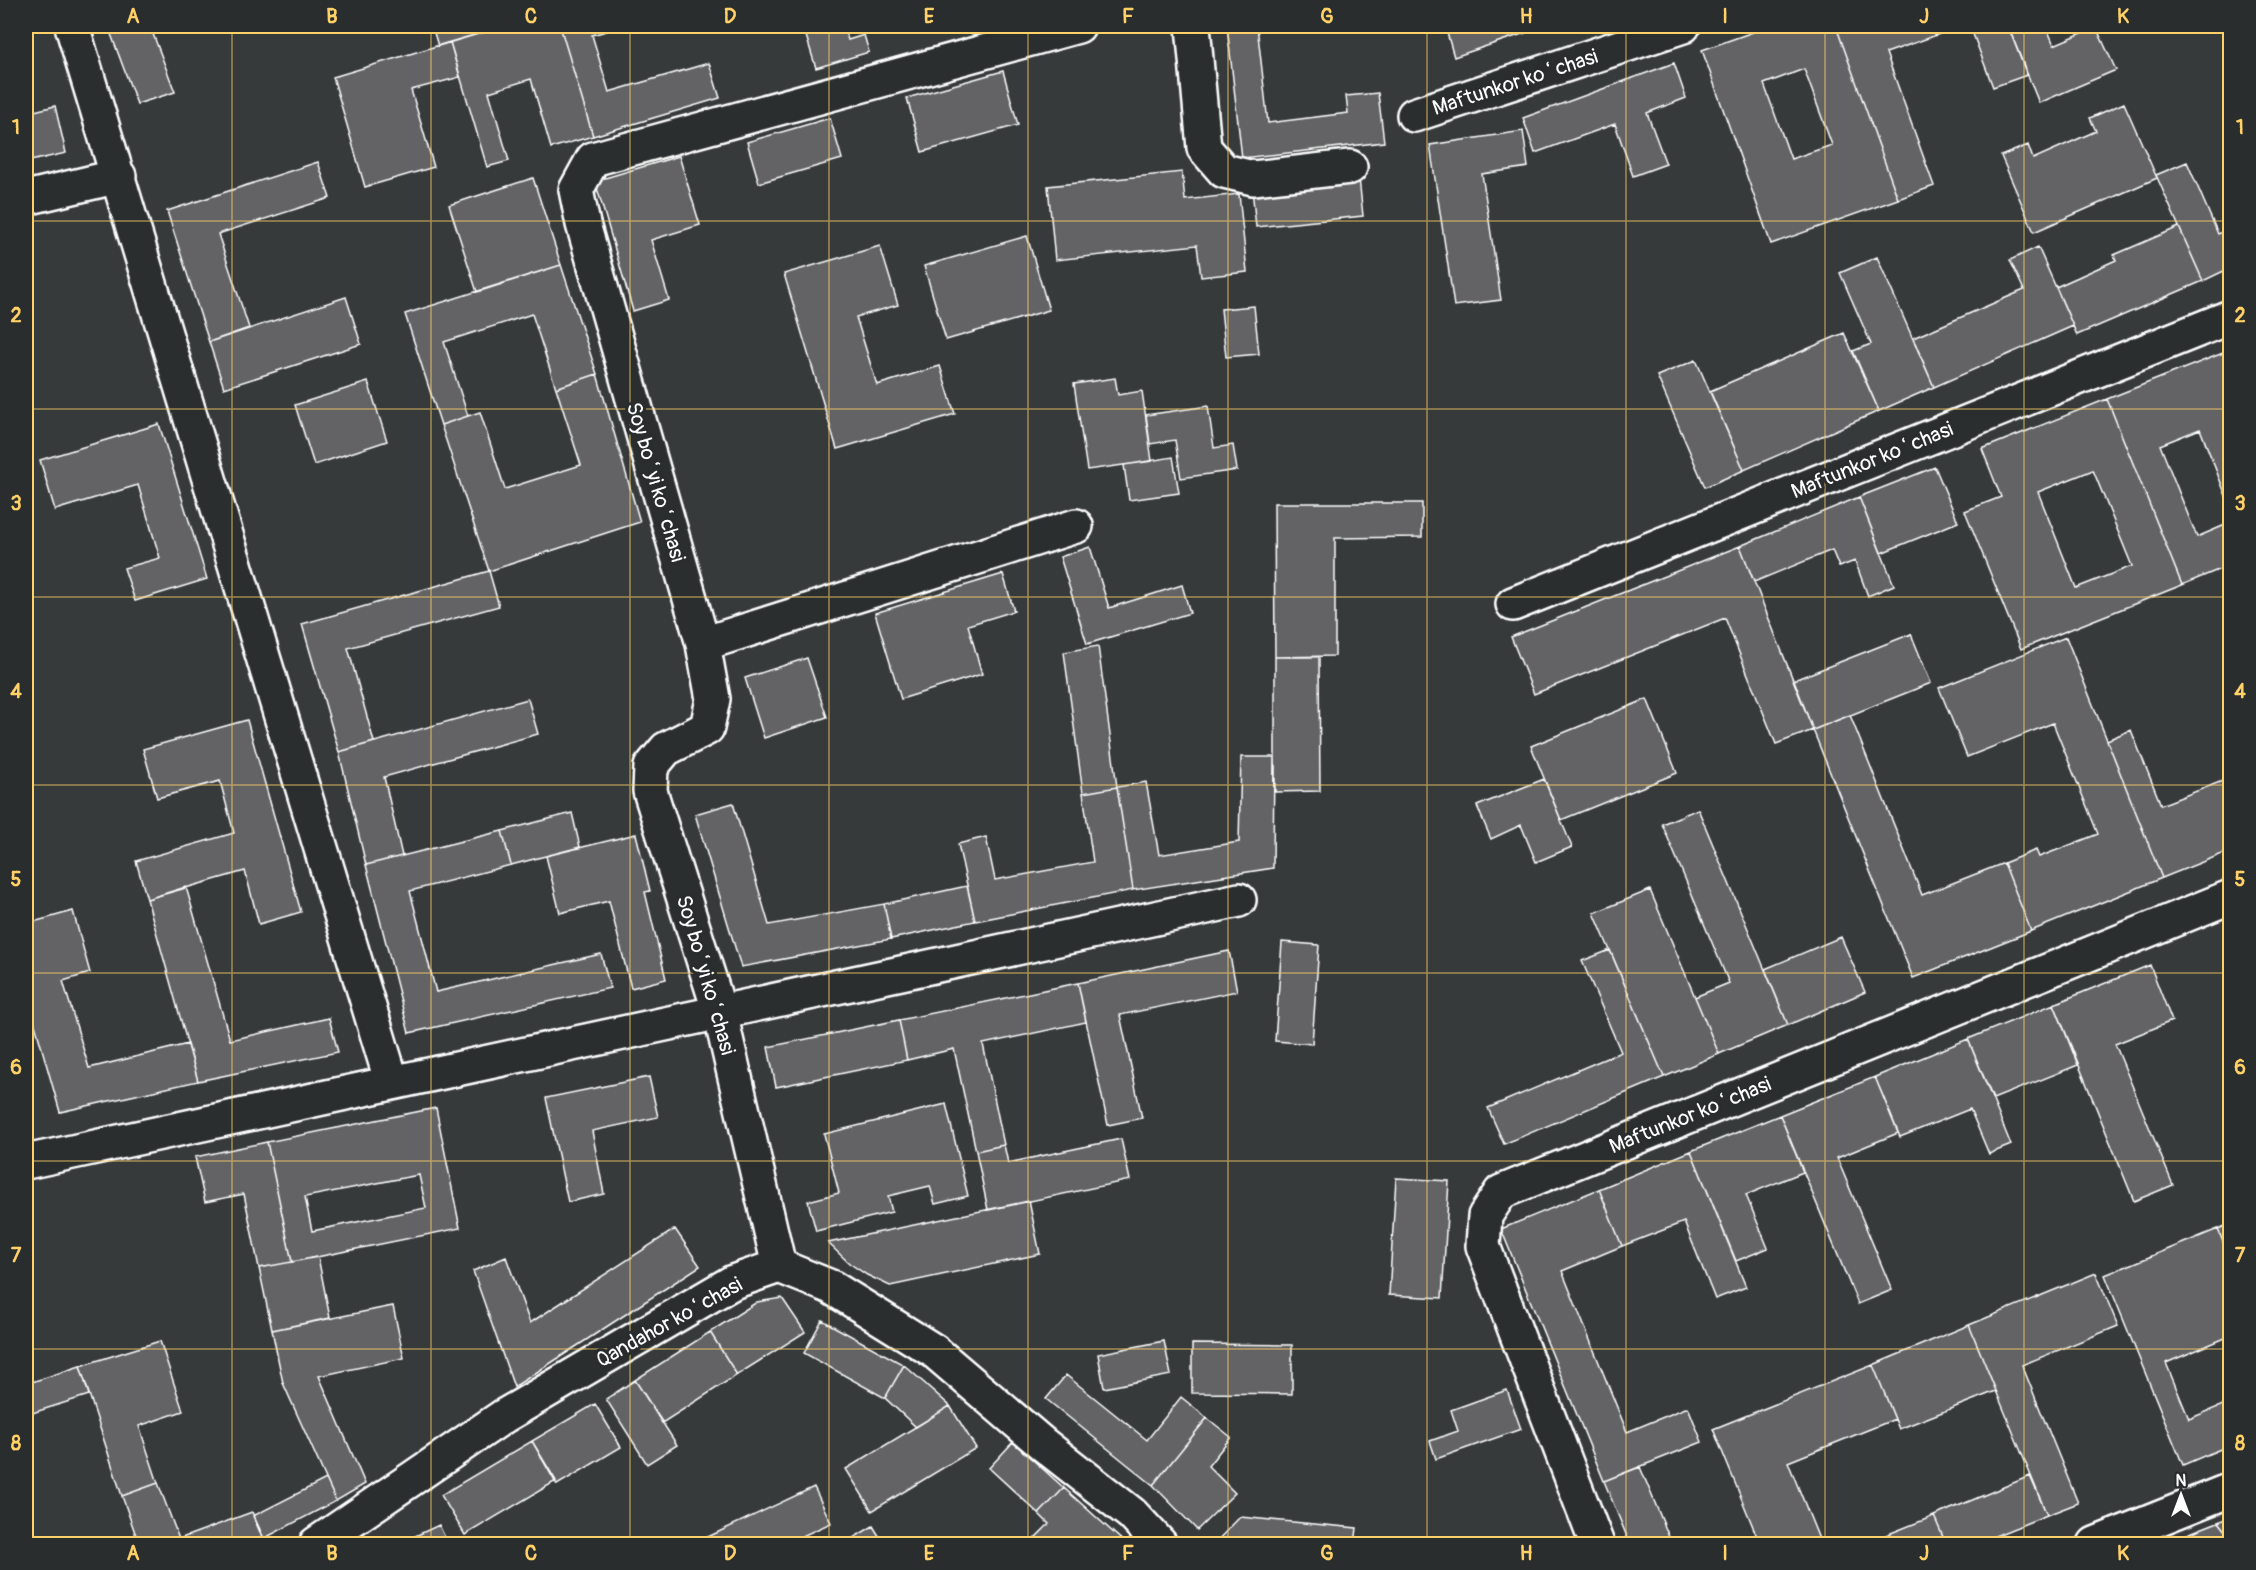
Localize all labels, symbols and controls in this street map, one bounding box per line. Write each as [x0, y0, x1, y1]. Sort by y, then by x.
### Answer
text: A [127, 4, 140, 29]
text: B [326, 4, 338, 29]
text: C [525, 4, 537, 29]
text: D [724, 4, 737, 29]
text: E [924, 4, 935, 29]
text: F [1122, 4, 1134, 29]
text: G [1320, 4, 1334, 29]
text: H [1520, 4, 1533, 29]
text: I [1722, 4, 1728, 29]
text: J [1919, 4, 1929, 29]
text: K [2117, 4, 2129, 29]
street label: Maftunkor koʻchasi [1429, 43, 1602, 122]
text: 1 [12, 115, 20, 140]
text: 1 [2236, 115, 2244, 140]
text: 2 [10, 303, 22, 328]
text: 2 [2234, 303, 2246, 328]
street label: Soy boʻyi koʻchasi [620, 399, 691, 565]
street label: Maftunkor koʻchasi [1787, 416, 1957, 505]
text: 3 [10, 491, 22, 516]
text: 3 [2234, 491, 2246, 516]
text: 4 [10, 679, 22, 704]
text: 4 [2234, 679, 2246, 704]
text: 5 [11, 867, 22, 892]
text: 5 [2235, 867, 2246, 892]
street label: Soy boʻyi koʻchasi [670, 892, 741, 1058]
text: 6 [10, 1055, 22, 1080]
text: 6 [2234, 1055, 2246, 1080]
street label: Maftunkor koʻchasi [1605, 1071, 1775, 1160]
text: 7 [11, 1243, 22, 1268]
text: 7 [2235, 1243, 2246, 1268]
street label: Qandahor koʻchasi [591, 1271, 747, 1374]
text: 8 [11, 1431, 21, 1456]
text: 8 [2235, 1431, 2245, 1456]
north arrow [2151, 1465, 2211, 1525]
text: N [2176, 1471, 2187, 1491]
text: A [127, 1541, 140, 1566]
text: B [326, 1541, 338, 1566]
text: C [525, 1541, 537, 1566]
text: D [724, 1541, 737, 1566]
text: E [924, 1541, 935, 1566]
text: F [1122, 1541, 1134, 1566]
text: G [1320, 1541, 1334, 1566]
text: H [1520, 1541, 1533, 1566]
text: I [1722, 1541, 1728, 1566]
text: J [1919, 1541, 1929, 1566]
text: K [2117, 1541, 2129, 1566]

